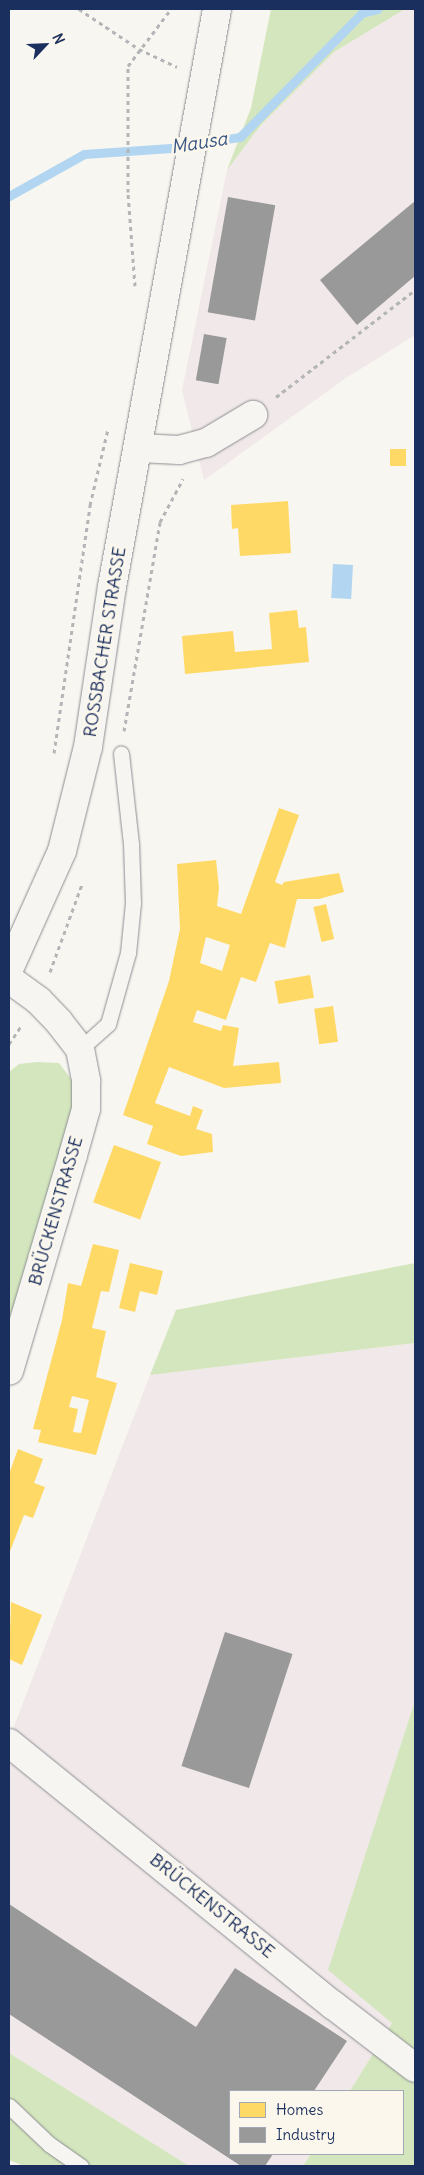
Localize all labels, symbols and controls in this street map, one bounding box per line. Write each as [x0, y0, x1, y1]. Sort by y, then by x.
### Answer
north arrow [20, 20, 70, 70]
text: N [48, 30, 69, 47]
water label: Mausa [169, 127, 229, 159]
street label: ROSSBACHER STRASSE [79, 545, 131, 739]
street label: BRÜCKENSTRASSE [24, 1134, 88, 1288]
street label: BRÜCKENSTRASSE [145, 1849, 279, 1963]
legend [229, 2090, 404, 2155]
text: Homes [276, 2100, 323, 2119]
text: Industry [276, 2125, 335, 2144]

